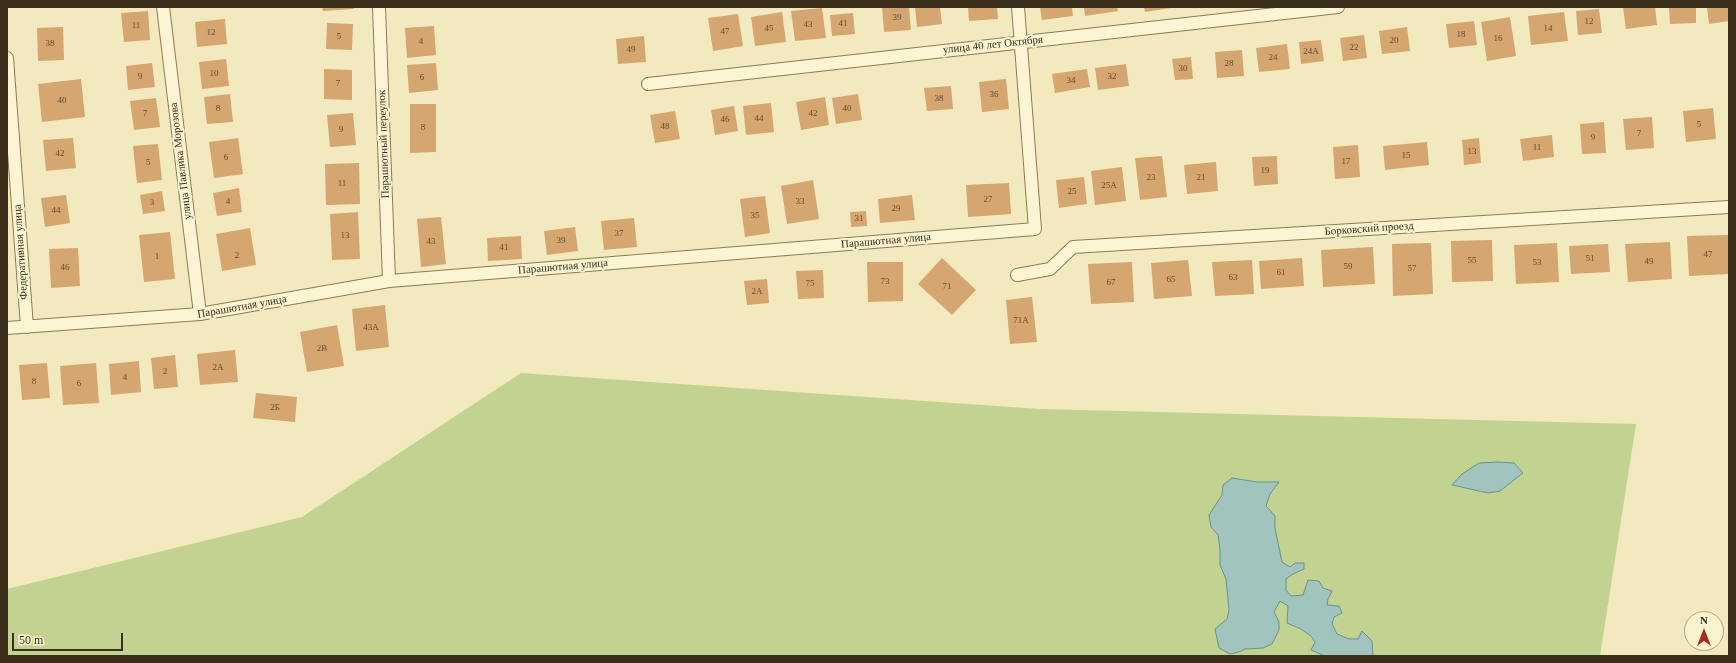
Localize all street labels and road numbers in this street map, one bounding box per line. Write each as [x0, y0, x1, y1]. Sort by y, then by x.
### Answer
street label: улица 40 лет Октября [942, 33, 1044, 57]
street label: Парашютный переулок [376, 89, 392, 199]
street label: улица Павлика Морозова [167, 102, 195, 220]
street label: Федеративная улица [11, 204, 31, 300]
street label: Борковский проезд [1324, 219, 1414, 239]
street label: Парашютная улица [840, 230, 932, 252]
street label: Парашютная улица [517, 256, 609, 278]
street label: Парашютная улица [196, 293, 288, 321]

